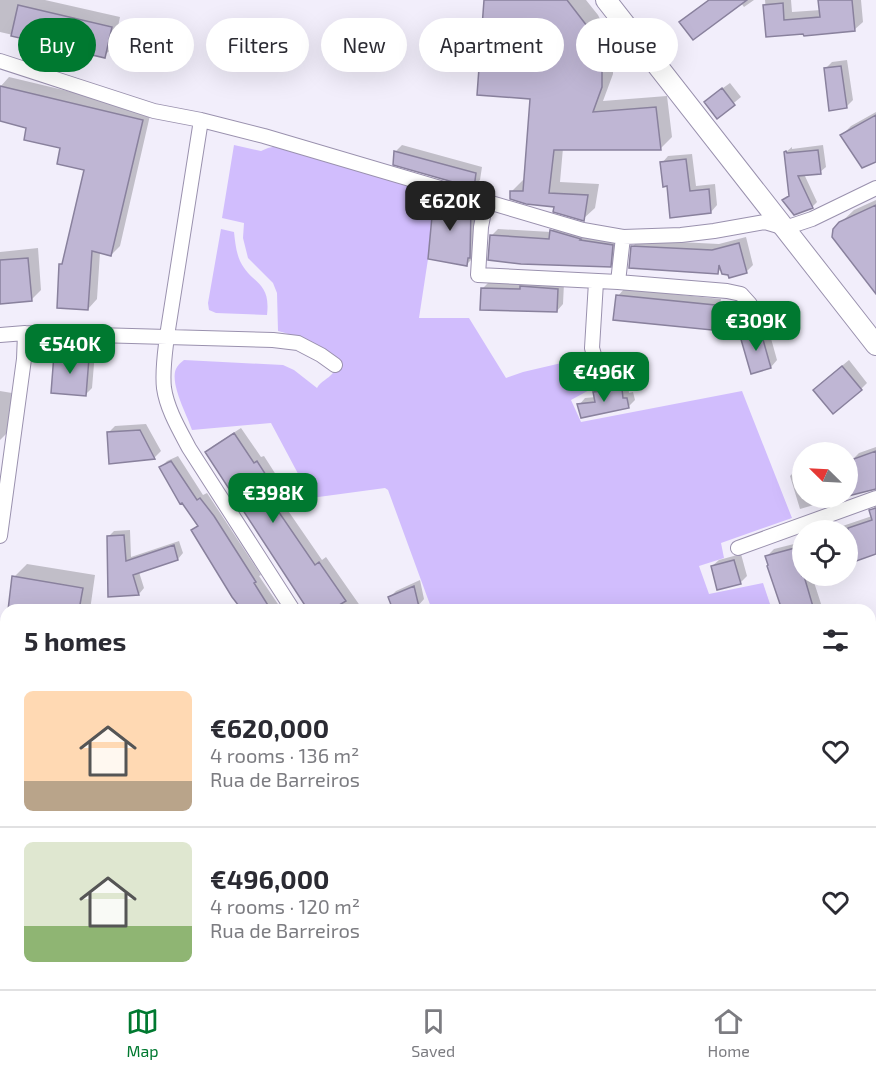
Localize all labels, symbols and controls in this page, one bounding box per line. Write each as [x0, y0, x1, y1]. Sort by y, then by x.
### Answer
chip: Buy [18, 18, 96, 72]
chip: Rent [108, 18, 194, 72]
chip: Filters [206, 18, 309, 72]
chip: New [321, 18, 407, 72]
chip: Apartment [419, 18, 564, 72]
chip: House [576, 18, 678, 72]
pin: €620K [408, 181, 492, 232]
text: €620K [419, 188, 481, 212]
pin: €309K [714, 301, 798, 352]
text: €309K [725, 308, 787, 332]
pin: €540K [28, 324, 112, 375]
text: €540K [39, 331, 101, 355]
pin: €496K [562, 352, 646, 403]
text: €496K [573, 359, 635, 383]
north arrow [792, 442, 858, 508]
map controls [792, 442, 858, 586]
pin: €398K [231, 473, 315, 524]
text: €398K [242, 480, 304, 504]
button: locate [792, 520, 858, 586]
icon: filters [819, 624, 852, 657]
text: 5 homes [24, 625, 126, 656]
text: €620,000 [210, 712, 329, 743]
icon: home [72, 715, 144, 787]
icon: heart [819, 735, 852, 768]
text: 4 rooms · 136 m² [210, 743, 359, 767]
text: Rua de Barreiros [210, 767, 360, 791]
text: €496,000 [210, 863, 329, 894]
icon: home [72, 866, 144, 938]
icon: heart [819, 886, 852, 919]
text: 4 rooms · 120 m² [210, 894, 360, 918]
text: Rua de Barreiros [210, 918, 360, 942]
tab: Map [126, 1005, 159, 1060]
tab: Saved [411, 1005, 455, 1060]
tab: Home [707, 1005, 750, 1060]

